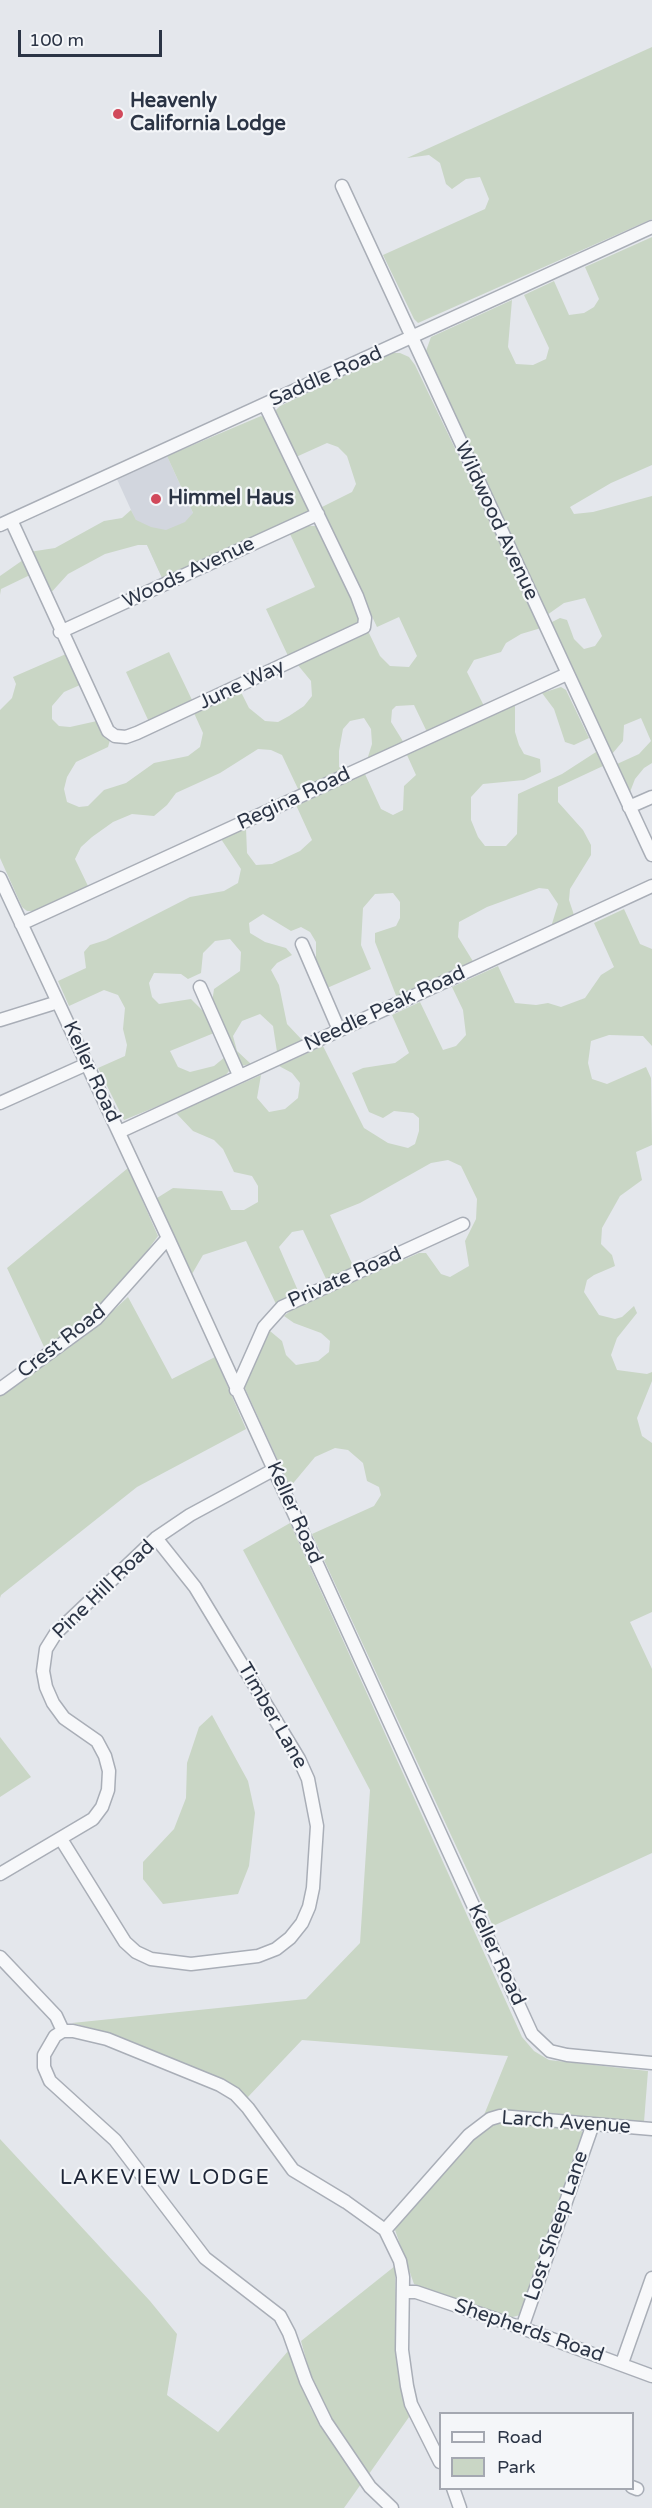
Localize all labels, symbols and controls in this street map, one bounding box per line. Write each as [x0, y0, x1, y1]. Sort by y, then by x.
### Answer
scale bar [21, 18, 165, 56]
text: 100 m [29, 29, 84, 51]
place label: Heavenly California Lodge [130, 90, 286, 137]
marker: Heavenly California Lodge [111, 107, 125, 121]
street label: Saddle Road [266, 342, 386, 412]
street label: Wildwood Avenue [449, 438, 543, 604]
place label: Himmel Haus [168, 487, 294, 511]
marker: Himmel Haus [149, 492, 163, 506]
street label: Woods Avenue [119, 532, 259, 614]
street label: June Way [196, 655, 288, 715]
street label: Regina Road [234, 762, 354, 836]
street label: Needle Peak Road [301, 961, 469, 1057]
street label: Keller Road [57, 1017, 125, 1127]
street label: Private Road [285, 1242, 405, 1314]
street label: Crest Road [13, 1300, 111, 1384]
street label: Keller Road [261, 1458, 327, 1568]
street label: Pine Hill Road [48, 1535, 160, 1645]
street label: Timber Lane [232, 1659, 312, 1773]
street label: Keller Road [462, 1900, 530, 2010]
street label: Larch Avenue [500, 2107, 632, 2139]
street label: Lost Sheep Lane [520, 2148, 594, 2304]
district label: LAKEVIEW LODGE [60, 2165, 270, 2191]
street label: Shepherds Road [451, 2294, 607, 2368]
legend [439, 2412, 634, 2490]
text: Road [497, 2426, 542, 2448]
text: Park [497, 2456, 535, 2478]

